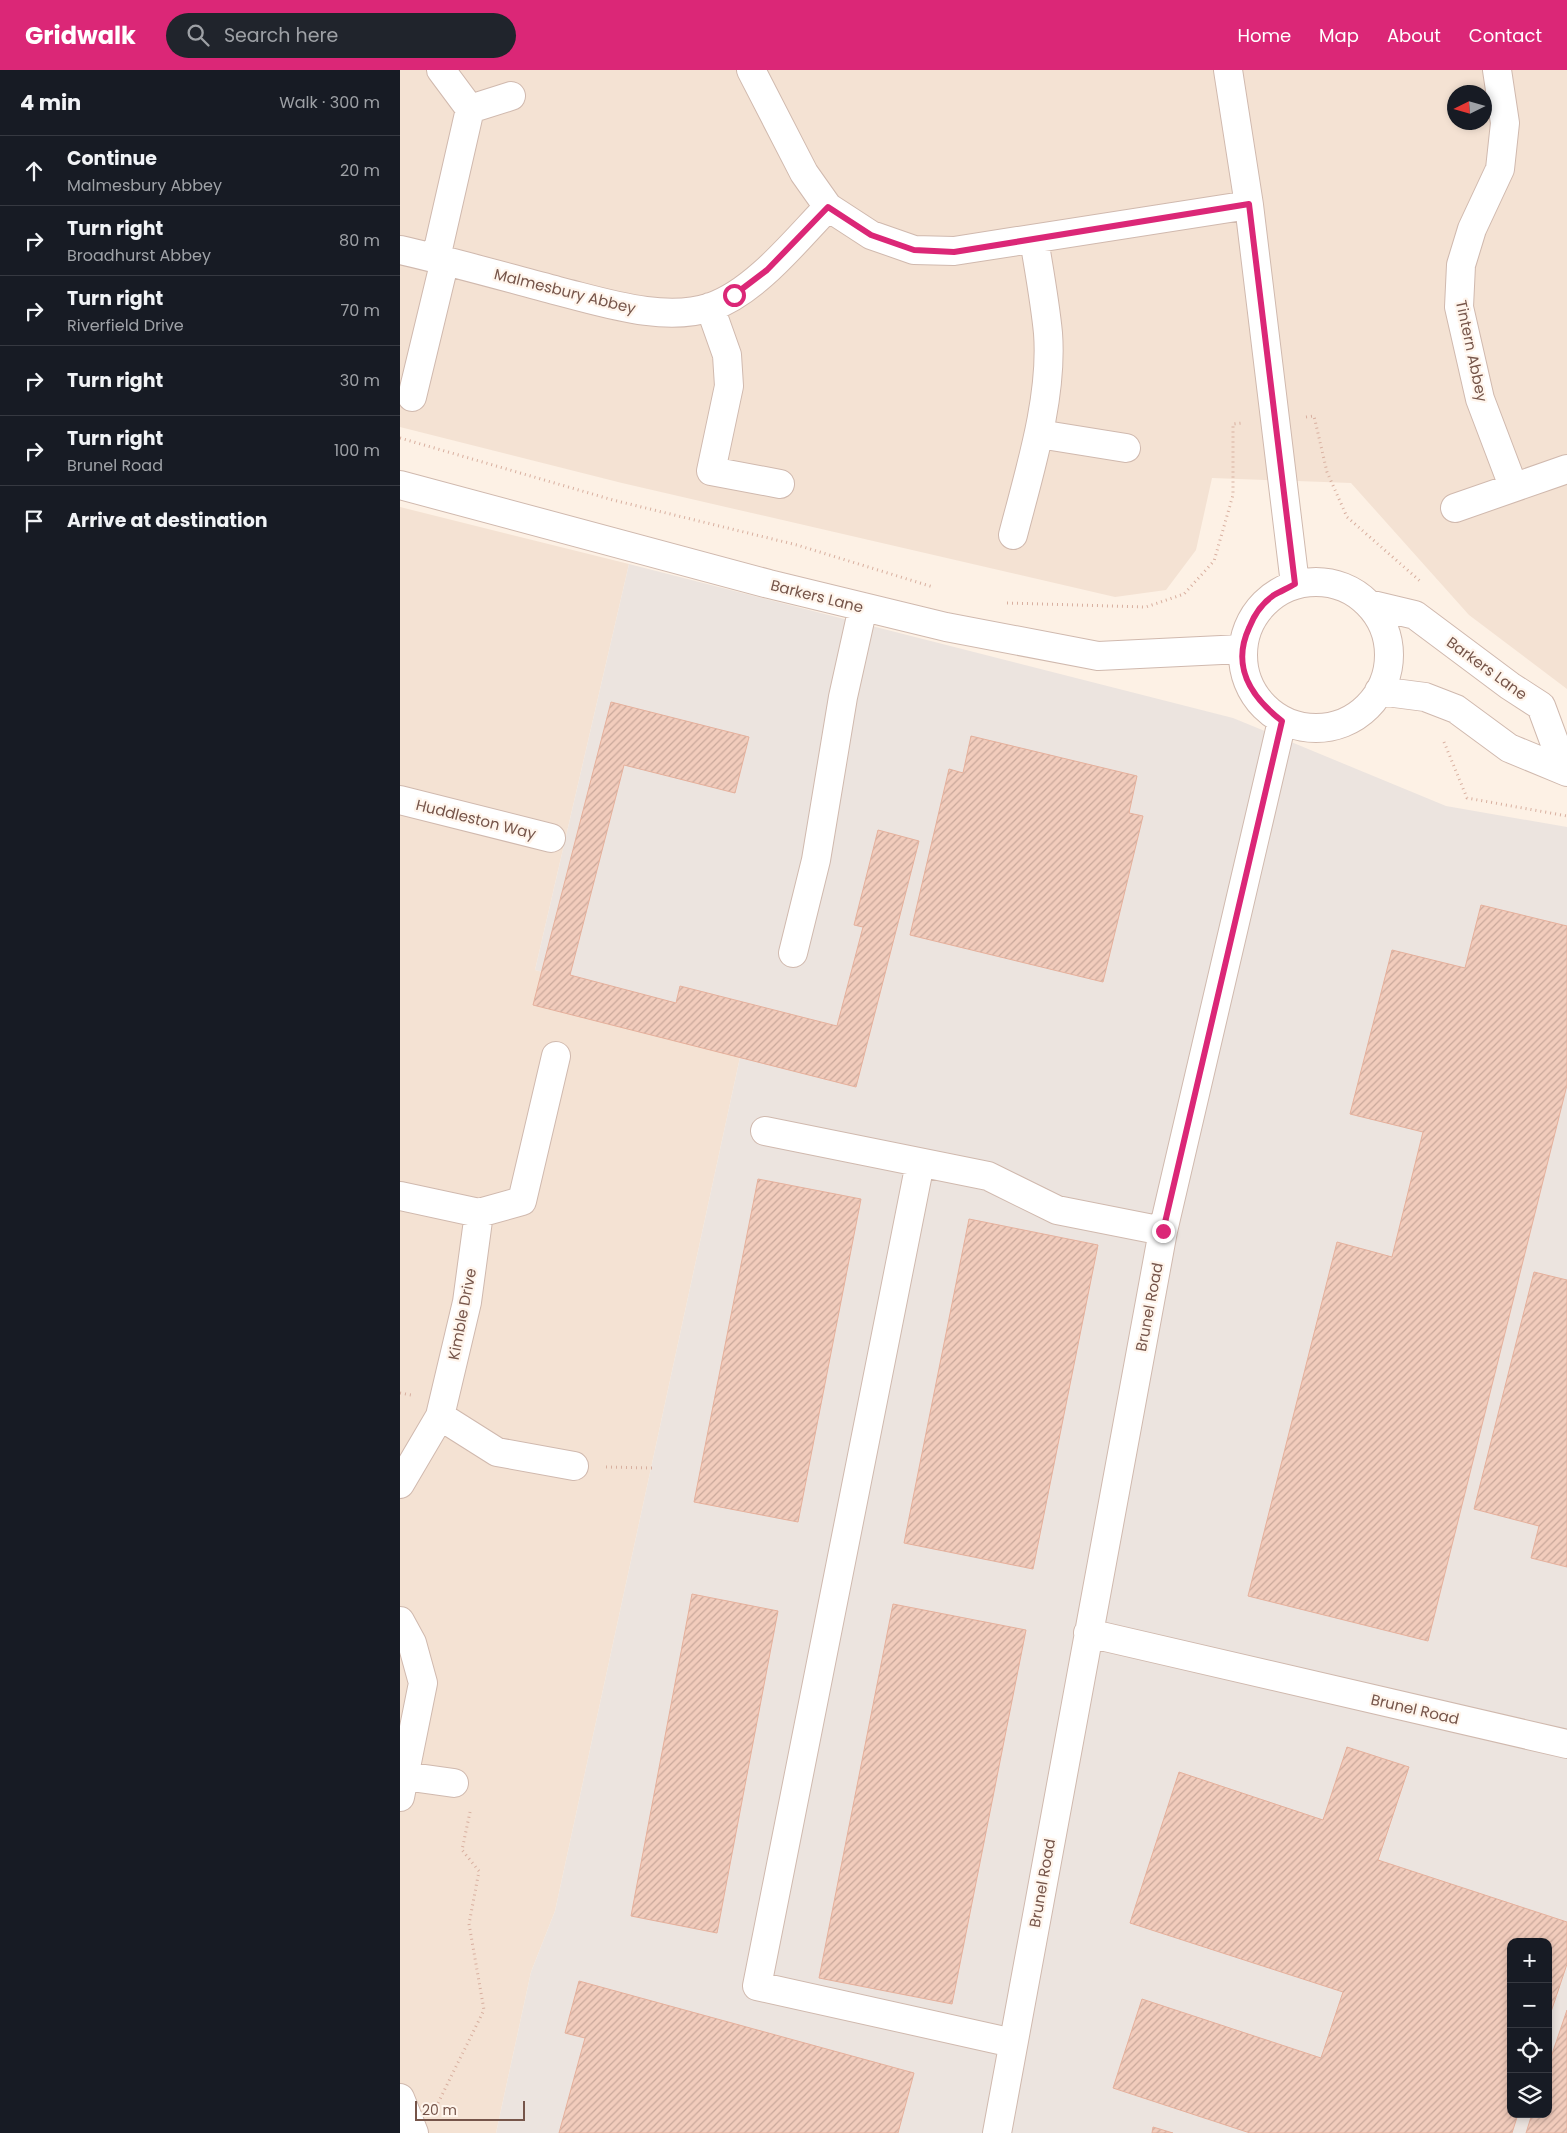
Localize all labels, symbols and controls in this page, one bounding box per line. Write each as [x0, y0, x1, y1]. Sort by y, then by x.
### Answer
search box [166, 13, 516, 58]
text: Gridwalk [25, 19, 136, 52]
icon: search [184, 21, 212, 49]
text: Search here [224, 22, 338, 49]
text: Home [1237, 23, 1291, 48]
text: Map [1319, 23, 1359, 48]
text: About [1387, 23, 1441, 48]
text: Contact [1469, 23, 1542, 48]
north arrow [1447, 85, 1492, 130]
text: 4 min [20, 88, 81, 117]
text: Walk · 300 m [279, 91, 380, 114]
text: Continue [67, 145, 157, 172]
icon: ahead [20, 157, 48, 185]
text: 20 m [340, 159, 380, 182]
text: Malmesbury Abbey [67, 174, 222, 197]
text: Turn right [67, 215, 163, 242]
icon: right [20, 227, 48, 255]
text: 80 m [339, 229, 380, 252]
text: Broadhurst Abbey [67, 244, 211, 267]
street label: Malmesbury Abbey [492, 263, 639, 319]
route start [723, 284, 746, 307]
text: Turn right [67, 285, 163, 312]
icon: right [20, 297, 48, 325]
street label: Tintern Abbey [1451, 298, 1493, 404]
text: 70 m [340, 299, 380, 322]
text: Riverfield Drive [67, 314, 184, 337]
icon: right [20, 367, 48, 395]
text: Turn right [67, 367, 163, 394]
text: 30 m [340, 369, 380, 392]
text: Turn right [67, 425, 163, 452]
icon: right [20, 437, 48, 465]
text: 100 m [334, 439, 380, 462]
text: Brunel Road [67, 454, 163, 477]
icon: arrive [20, 507, 48, 535]
text: Arrive at destination [67, 507, 268, 534]
street label: Barkers Lane [768, 574, 866, 618]
street label: Barkers Lane [1442, 632, 1532, 704]
street label: Huddleston Way [414, 794, 539, 844]
route end [1152, 1220, 1175, 1243]
street label: Brunel Road [1130, 1261, 1168, 1353]
street label: Kimble Drive [443, 1266, 481, 1362]
street label: Brunel Road [1369, 1689, 1461, 1729]
street label: Brunel Road [1024, 1837, 1060, 1929]
map controls [1507, 1938, 1552, 2118]
button: + [1507, 1938, 1552, 1983]
button: − [1507, 1983, 1552, 2028]
button: locate [1507, 2028, 1552, 2073]
button: layers [1507, 2073, 1552, 2118]
scale bar [415, 2098, 525, 2121]
text: 20 m [422, 2100, 457, 2120]

